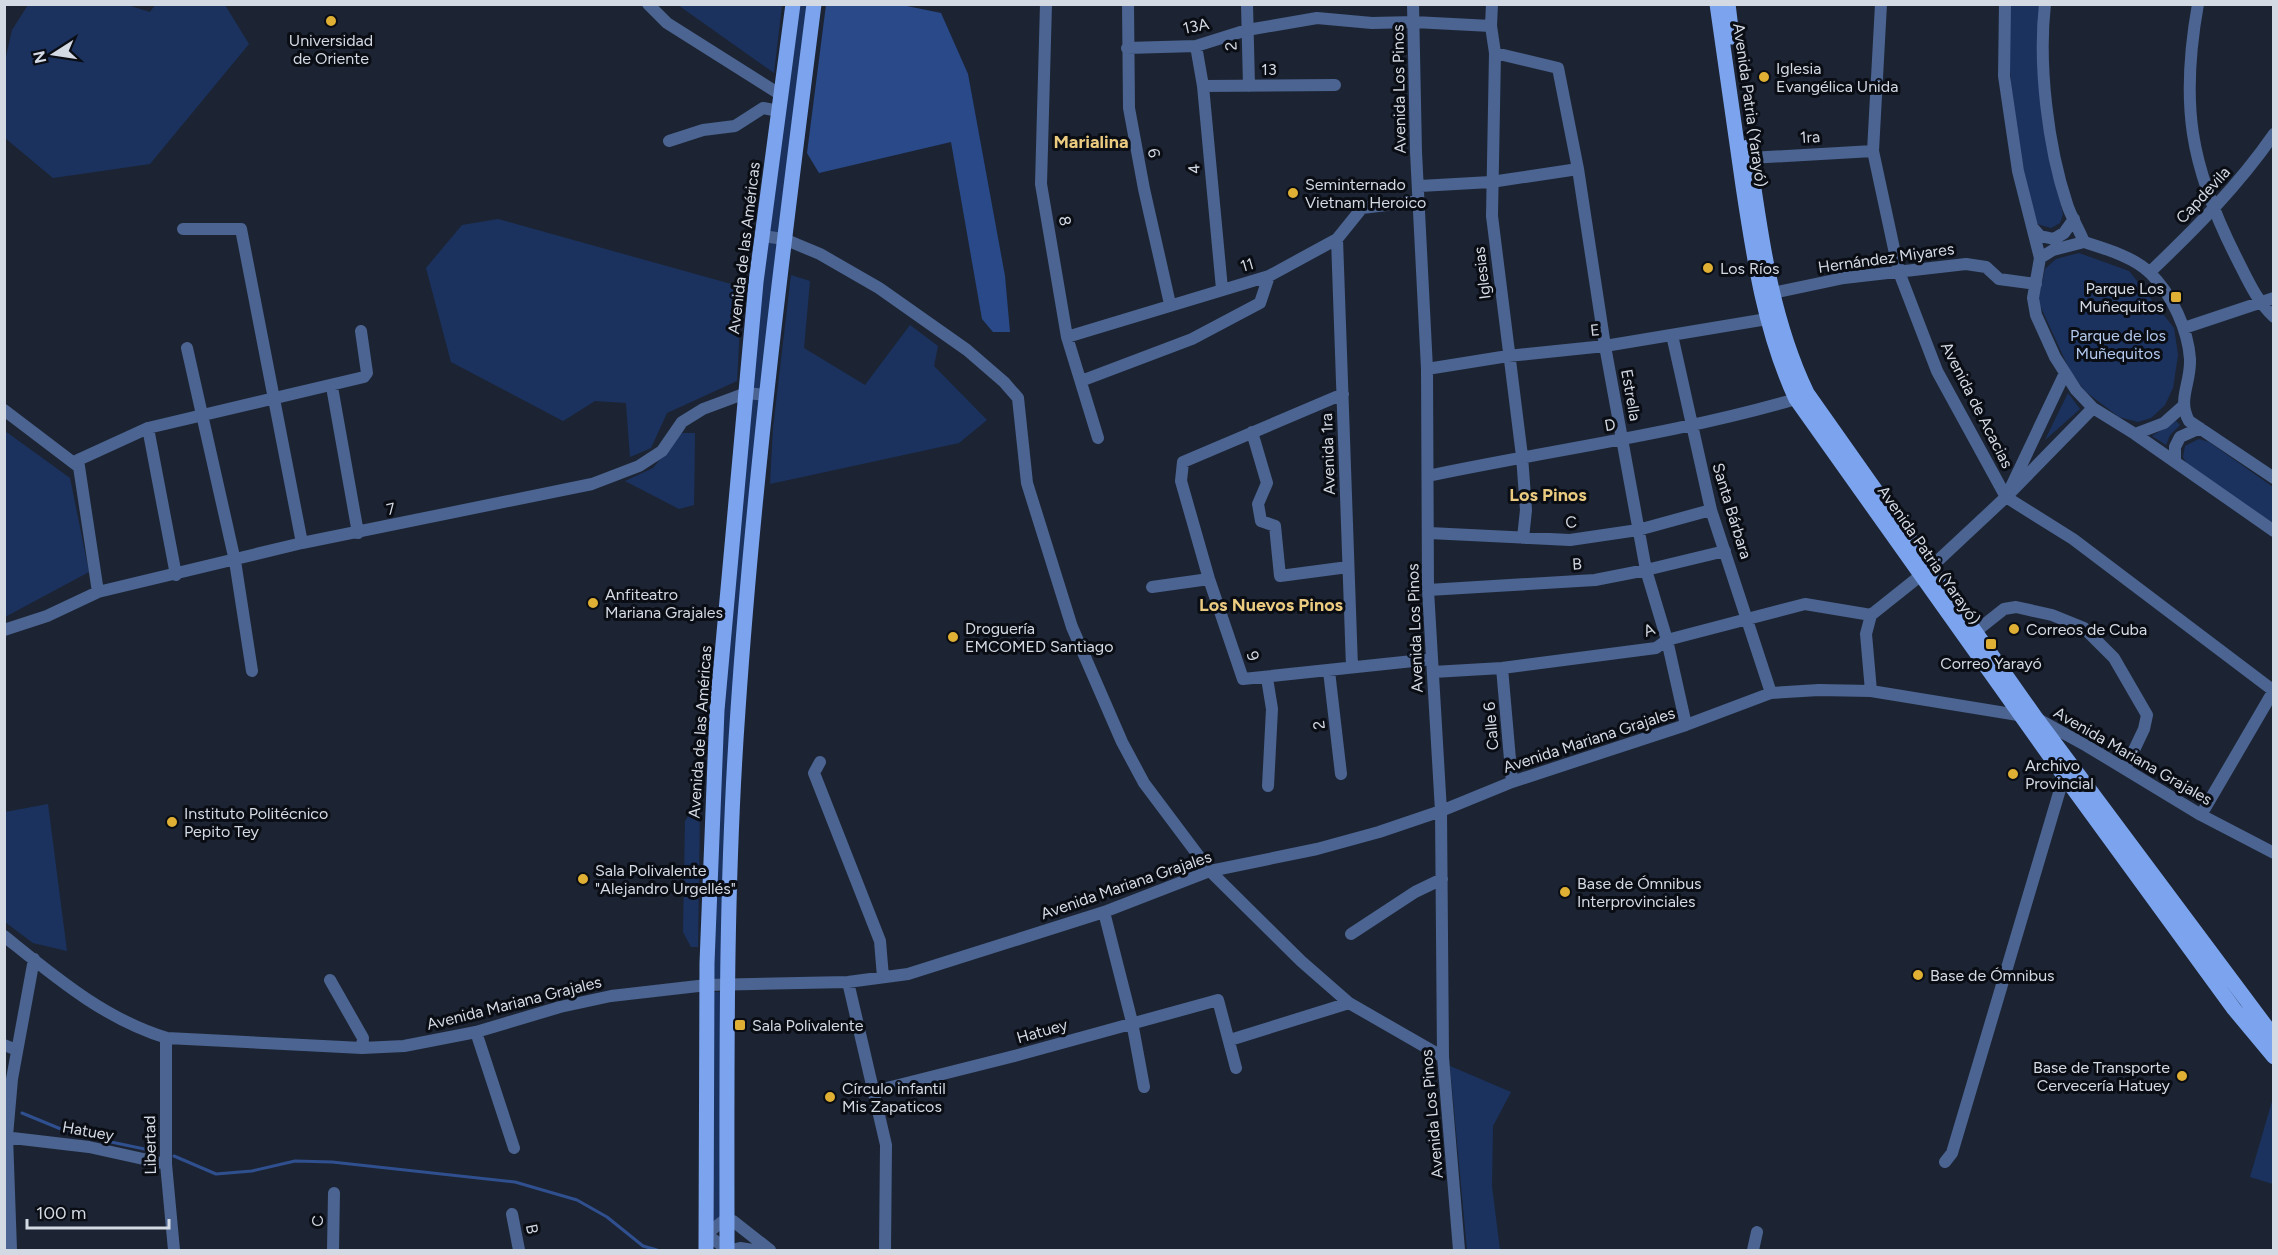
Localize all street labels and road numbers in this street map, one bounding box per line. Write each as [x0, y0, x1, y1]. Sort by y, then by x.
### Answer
street label: 13A [1181, 14, 1211, 38]
street label: Avenida Patria (Yarayó) [1729, 22, 1771, 188]
street label: Avenida Los Pinos [1388, 24, 1410, 154]
street label: 2 [1221, 41, 1241, 51]
street label: 13 [1261, 60, 1277, 79]
street label: 1ra [1799, 127, 1821, 147]
street label: 6 [1144, 147, 1164, 159]
street label: Avenida de las Américas [724, 161, 764, 335]
street label: 4 [1184, 163, 1204, 175]
street label: Capdevila [2172, 163, 2234, 227]
street label: 8 [1055, 215, 1075, 227]
street label: Hernández Miyares [1817, 239, 1955, 277]
street label: Iglesias [1469, 246, 1495, 300]
street label: 11 [1238, 254, 1256, 276]
street label: E [1589, 320, 1601, 340]
street label: Avenida de Acacias [1937, 339, 2017, 471]
street label: Estrella [1617, 368, 1645, 422]
street label: Avenida 1ra [1317, 413, 1339, 495]
street label: D [1603, 415, 1617, 435]
street label: Santa Bárbara [1708, 461, 1756, 561]
street label: Avenida Patria (Yarayó) [1874, 482, 1984, 628]
street label: 7 [385, 499, 398, 519]
street label: C [1565, 512, 1577, 532]
street label: B [1571, 554, 1583, 574]
street label: Avenida Los Pinos [1403, 563, 1427, 693]
street label: A [1641, 619, 1658, 641]
street label: Avenida de las Américas [684, 645, 716, 819]
street label: 9 [1243, 649, 1263, 663]
street label: Calle 6 [1479, 701, 1503, 751]
street label: Avenida Mariana Grajales [1501, 703, 1677, 777]
street label: Avenida Mariana Grajales [2050, 703, 2216, 809]
street label: 2 [1309, 719, 1329, 731]
street label: Avenida Mariana Grajales [1038, 847, 1214, 923]
street label: Avenida Mariana Grajales [425, 972, 603, 1034]
street label: Hatuey [1014, 1015, 1070, 1047]
street label: Avenida Los Pinos [1417, 1049, 1447, 1179]
street label: Libertad [140, 1115, 160, 1175]
street label: Hatuey [61, 1117, 116, 1145]
street label: C [308, 1215, 327, 1227]
street label: B [522, 1222, 542, 1236]

